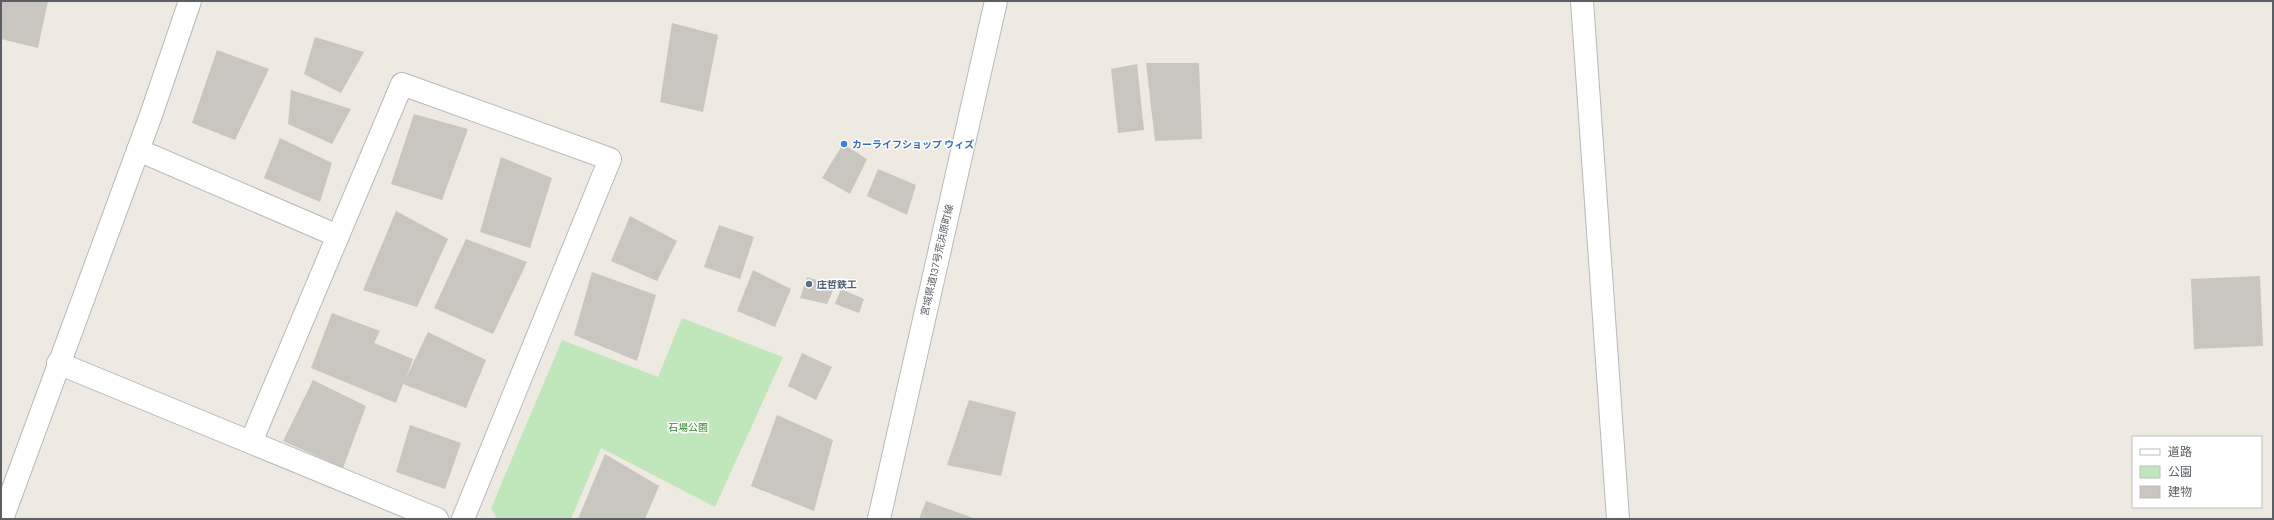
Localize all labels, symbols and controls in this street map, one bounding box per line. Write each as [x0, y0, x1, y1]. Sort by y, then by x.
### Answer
place label: カーライフショップ ウィズ [852, 138, 974, 151]
marker: カーライフショップ ウィズ [839, 139, 849, 149]
street label: 宮城県道137号荒浜原町線 [918, 203, 956, 317]
place label: 庄哲鉄工 [816, 278, 857, 291]
marker: 庄哲鉄工 [804, 279, 814, 289]
park label: 石場公園 [668, 421, 708, 434]
legend [2132, 436, 2262, 508]
text: 道路 [2168, 444, 2192, 460]
text: 公園 [2168, 464, 2192, 480]
text: 建物 [2168, 484, 2192, 500]

